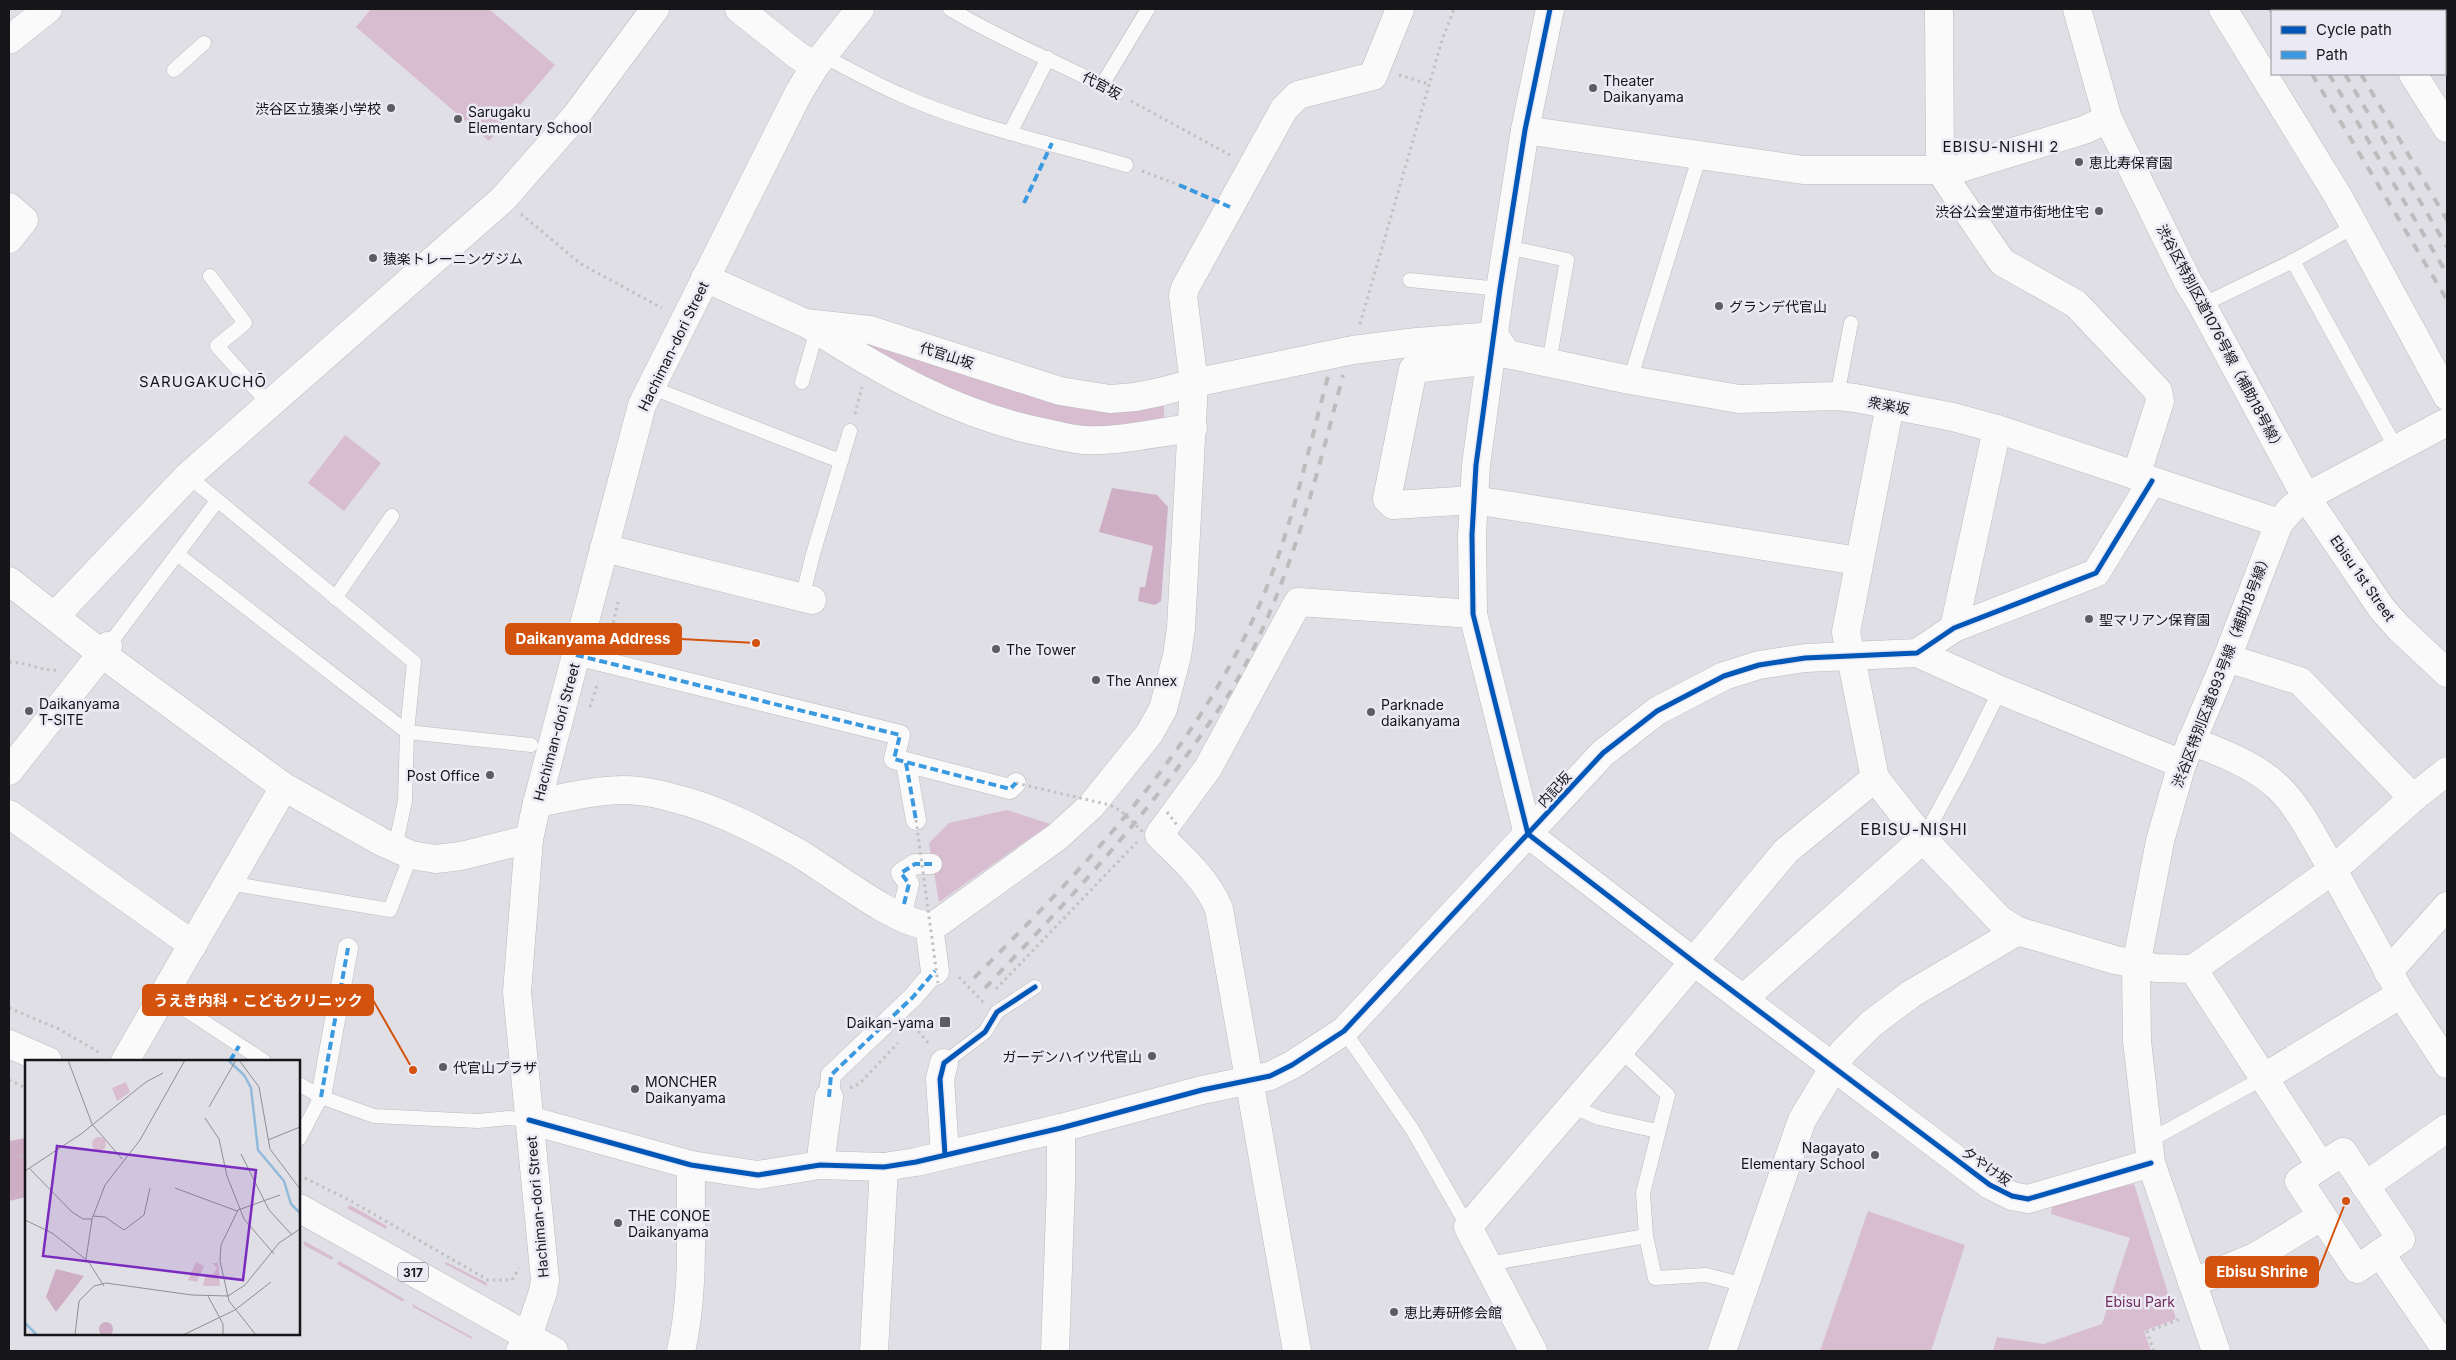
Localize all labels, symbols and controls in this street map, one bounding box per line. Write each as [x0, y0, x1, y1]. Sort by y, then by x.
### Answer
legend [2271, 10, 2446, 75]
text: Cycle path [2316, 20, 2392, 39]
text: Path [2316, 45, 2348, 64]
street label: 代官坂 [1079, 68, 1125, 102]
place label: Theater Daikanyama [1603, 72, 1684, 105]
marker: Theater Daikanyama [1587, 82, 1599, 94]
place label: 渋谷区立猿楽小学校 [255, 100, 381, 117]
marker: 渋谷区立猿楽小学校 [385, 102, 397, 114]
place label: Sarugaku Elementary School [468, 103, 592, 136]
marker: Sarugaku Elementary School [452, 113, 464, 125]
district label: EBISU-NISHI 2 [1942, 137, 2060, 156]
place label: 恵比寿保育園 [2089, 154, 2173, 171]
marker: 恵比寿保育園 [2073, 156, 2085, 168]
place label: 渋谷公会堂道市街地住宅 [1935, 203, 2089, 220]
marker: 渋谷公会堂道市街地住宅 [2093, 205, 2105, 217]
street label: 渋谷区特別区道1076号線（補助18号線） [2154, 221, 2288, 455]
place label: 猿楽トレーニングジム [383, 250, 523, 267]
marker: 猿楽トレーニングジム [367, 252, 379, 264]
street label: Hachiman-dori Street [634, 278, 712, 414]
place label: グランデ代官山 [1729, 298, 1827, 315]
marker: グランデ代官山 [1713, 300, 1725, 312]
street label: 代官山坂 [918, 338, 976, 372]
district label: SARUGAKUCHŌ [139, 372, 267, 391]
street label: 衆楽坂 [1867, 393, 1911, 417]
street label: Ebisu 1st Street [2327, 532, 2399, 625]
street label: 渋谷区特別区道893号線（補助18号線） [2168, 550, 2274, 790]
place label: 聖マリアン保育園 [2099, 611, 2210, 628]
marker: 聖マリアン保育園 [2083, 613, 2095, 625]
callout: Daikanyama Address [506, 624, 681, 654]
text: Daikanyama Address [516, 629, 670, 648]
place label: The Tower [1006, 641, 1076, 658]
marker: The Tower [990, 643, 1002, 655]
street label: Hachiman-dori Street [529, 661, 583, 803]
place label: The Annex [1106, 672, 1177, 689]
marker: The Annex [1090, 674, 1102, 686]
place label: Daikanyama T-SITE [39, 695, 120, 728]
place label: Parknade daikanyama [1381, 696, 1460, 729]
marker: Daikanyama T-SITE [23, 705, 35, 717]
marker: Parknade daikanyama [1365, 706, 1377, 718]
place label: Post Office [407, 767, 480, 784]
street label: 内記坂 [1534, 768, 1574, 810]
marker: Post Office [484, 769, 496, 781]
district label: EBISU-NISHI [1860, 819, 1968, 839]
callout: うえき内科・こどもクリニック [143, 985, 373, 1015]
text: うえき内科・こどもクリニック [153, 991, 363, 1010]
place label: Daikan-yama [847, 1014, 934, 1031]
marker: Daikan-yama [938, 1015, 952, 1029]
place label: ガーデンハイツ代官山 [1002, 1048, 1142, 1065]
marker: ガーデンハイツ代官山 [1146, 1050, 1158, 1062]
place label: 代官山プラザ [453, 1059, 537, 1076]
inset map [25, 1060, 300, 1335]
marker: 代官山プラザ [437, 1061, 449, 1073]
place label: MONCHER Daikanyama [645, 1073, 726, 1106]
marker: MONCHER Daikanyama [629, 1083, 641, 1095]
street label: Hachiman-dori Street [522, 1135, 552, 1279]
place label: Nagayato Elementary School [1741, 1139, 1865, 1172]
street label: 夕やけ坂 [1959, 1143, 2015, 1189]
marker: Nagayato Elementary School [1869, 1149, 1881, 1161]
place label: THE CONOE Daikanyama [628, 1207, 710, 1240]
marker: THE CONOE Daikanyama [612, 1217, 624, 1229]
callout: Ebisu Shrine [2206, 1257, 2318, 1287]
road number: 317 [398, 1262, 428, 1282]
text: Ebisu Shrine [2216, 1262, 2308, 1281]
park label: Ebisu Park [2105, 1293, 2175, 1310]
place label: 恵比寿研修会館 [1404, 1304, 1502, 1321]
marker: 恵比寿研修会館 [1388, 1306, 1400, 1318]

